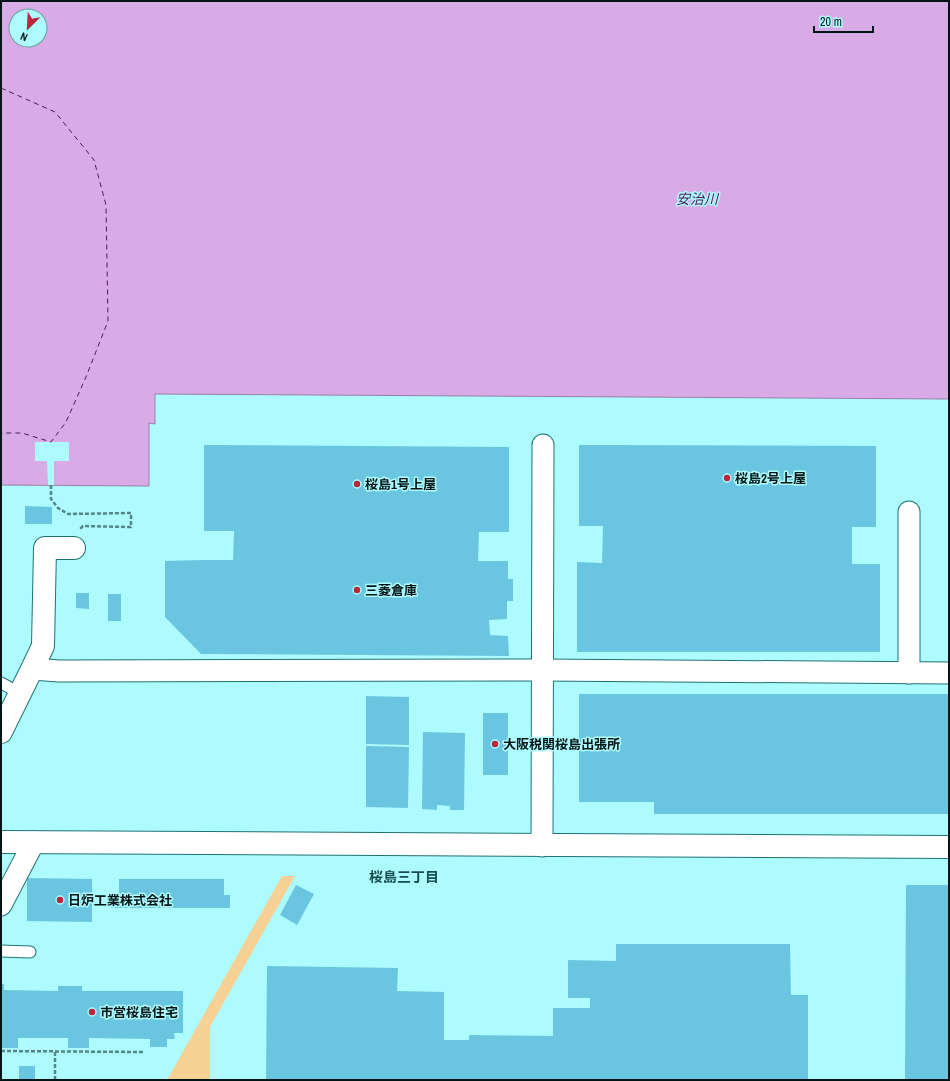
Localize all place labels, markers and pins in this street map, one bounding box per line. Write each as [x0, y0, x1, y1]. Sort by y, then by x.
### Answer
place label: 桜島2号上屋 [735, 470, 806, 487]
marker: 桜島2号上屋 [722, 473, 732, 483]
place label: 桜島1号上屋 [365, 476, 436, 493]
marker: 桜島1号上屋 [352, 479, 362, 489]
place label: 三菱倉庫 [365, 582, 417, 599]
marker: 三菱倉庫 [352, 585, 362, 595]
place label: 大阪税関桜島出張所 [503, 736, 620, 753]
marker: 大阪税関桜島出張所 [490, 739, 500, 749]
place label: 日炉工業株式会社 [68, 892, 172, 909]
marker: 日炉工業株式会社 [55, 895, 65, 905]
place label: 市営桜島住宅 [100, 1004, 178, 1021]
marker: 市営桜島住宅 [87, 1007, 97, 1017]

